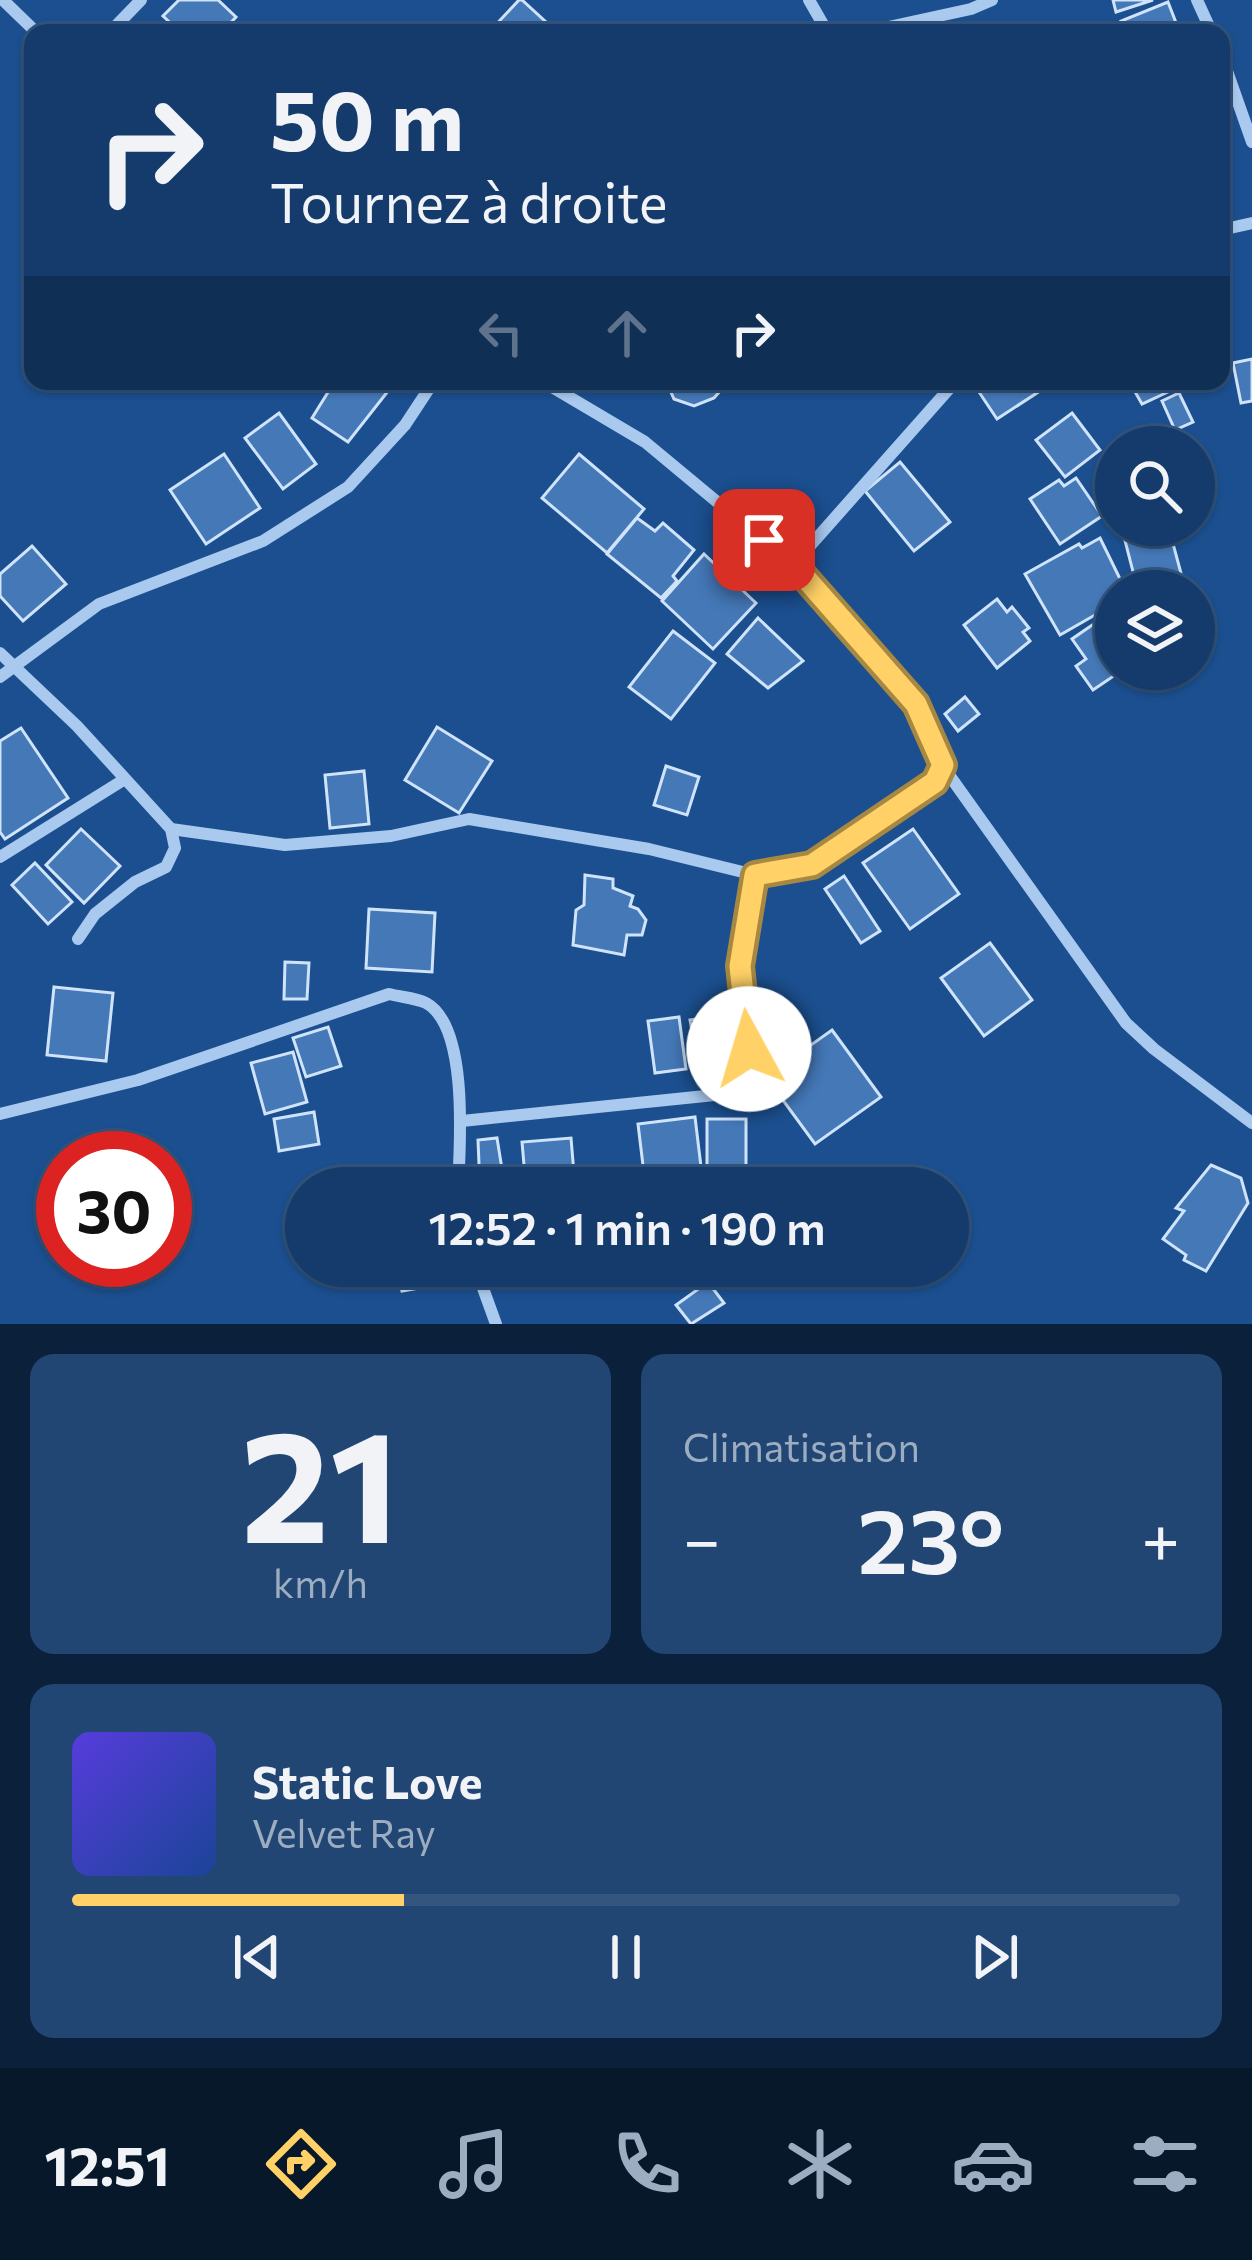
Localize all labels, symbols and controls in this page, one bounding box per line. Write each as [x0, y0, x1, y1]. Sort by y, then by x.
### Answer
text: 50 m [270, 66, 464, 168]
icon: right [72, 72, 228, 228]
text: Tournez à droite [270, 168, 668, 234]
icon: left [468, 300, 534, 366]
icon: ahead [594, 300, 660, 366]
icon: right [720, 300, 786, 366]
map controls [1095, 426, 1215, 690]
button: search [1095, 426, 1215, 546]
pin [713, 489, 815, 591]
icon: arrive [731, 507, 797, 573]
button: layers [1095, 570, 1215, 690]
position arrow [686, 986, 812, 1112]
speed limit sign: 30 [36, 1131, 192, 1287]
text: 12:52 · 1 min · 190 m [429, 1199, 825, 1254]
text: 21 [241, 1384, 400, 1575]
text: Climatisation [683, 1422, 920, 1470]
text: 23° [857, 1482, 1004, 1593]
text: − [683, 1497, 721, 1578]
text: + [1141, 1497, 1180, 1578]
text: km/h [273, 1558, 368, 1606]
text: Static Love [252, 1753, 482, 1808]
text: Velvet Ray [252, 1808, 436, 1856]
icon: previous [224, 1924, 290, 1990]
icon: pause [593, 1924, 659, 1990]
icon: next [962, 1924, 1028, 1990]
icon: directions [259, 2122, 343, 2206]
icon: music [432, 2122, 516, 2206]
icon: phone [605, 2122, 689, 2206]
icon: climate [778, 2122, 862, 2206]
icon: car [951, 2122, 1035, 2206]
icon: filters [1123, 2122, 1207, 2206]
text: 12:51 [44, 2131, 170, 2197]

